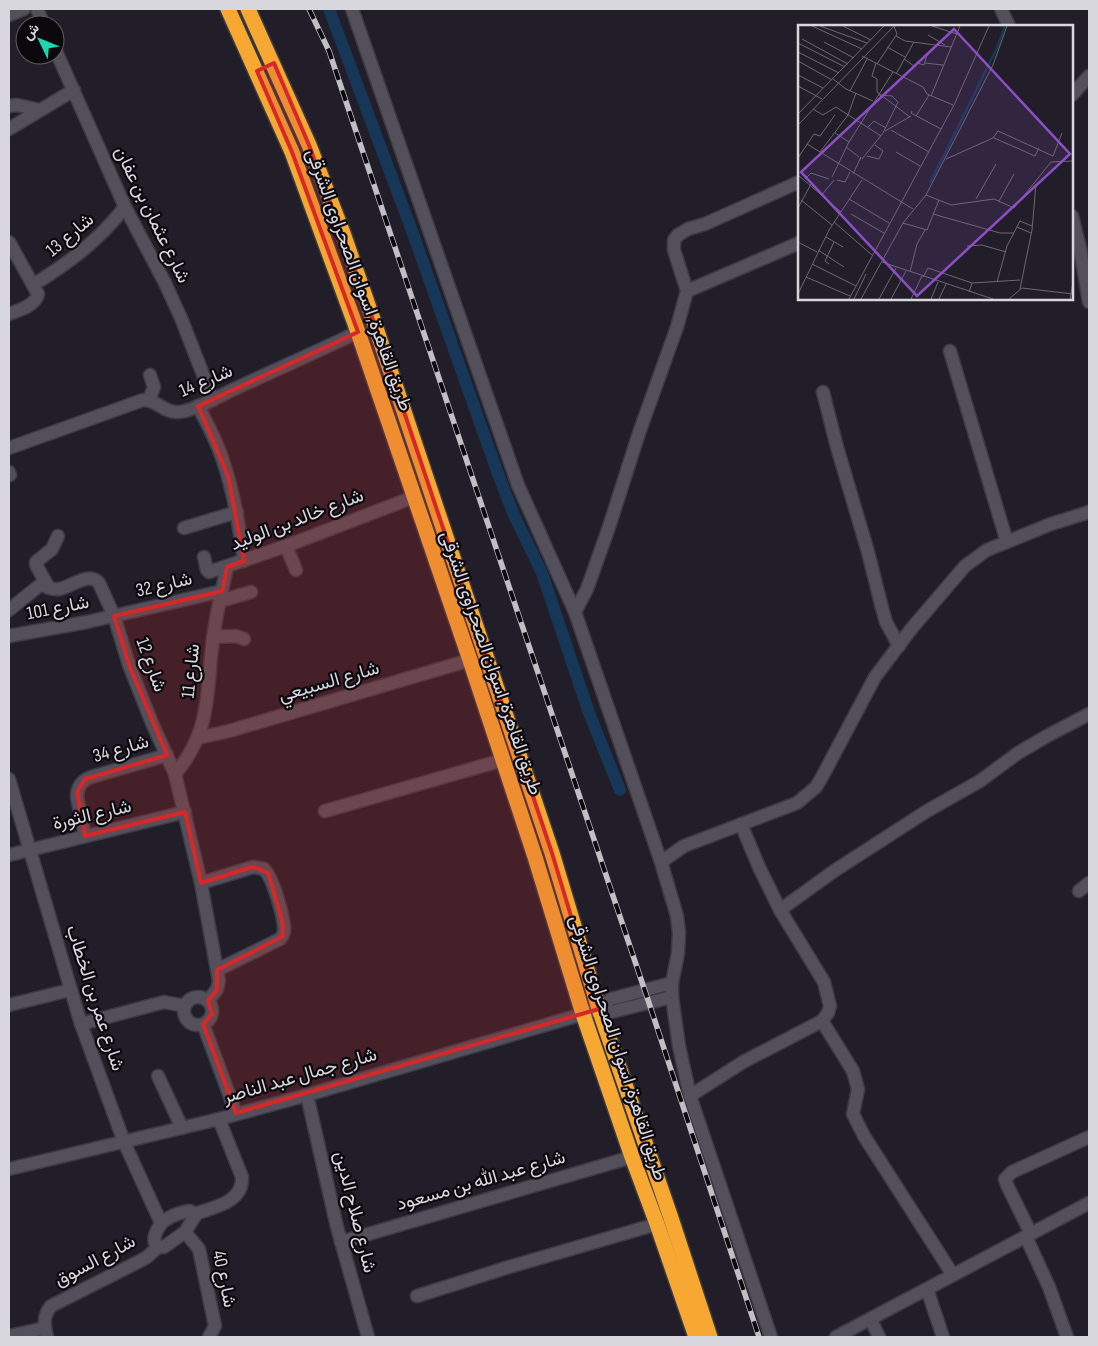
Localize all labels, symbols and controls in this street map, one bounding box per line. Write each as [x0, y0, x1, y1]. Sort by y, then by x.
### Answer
north arrow [15, 15, 65, 65]
text: ش [19, 19, 43, 43]
inset map [798, 25, 1073, 300]
street label: شارع عثمان بن عفان [109, 143, 195, 287]
street label: طريق القاهرة, اسوان الصحراوى الشرقى [301, 146, 417, 414]
street label: شارع 13 [41, 208, 99, 262]
street label: شارع 14 [176, 360, 236, 402]
street label: شارع خالد بن الوليد [227, 484, 367, 556]
street label: طريق القاهرة, اسوان الصحراوى الشرقى [435, 528, 547, 798]
street label: شارع 32 [134, 567, 194, 603]
street label: شارع 101 [25, 591, 91, 625]
street label: شارع 12 [131, 635, 171, 695]
street label: شارع 11 [177, 643, 205, 699]
street label: شارع السبيعي [276, 657, 383, 710]
street label: شارع 34 [90, 730, 152, 768]
street label: شارع الثورة [50, 795, 134, 835]
street label: طريق القاهرة, اسوان الصحراوى الشرقى [564, 912, 672, 1184]
street label: شارع عمر بن الخطاب [61, 922, 129, 1074]
street label: شارع جمال عبد الناصر [219, 1043, 380, 1109]
street label: شارع عبد الله بن مسعود [394, 1146, 568, 1216]
street label: شارع صلاح الدين [329, 1149, 381, 1275]
street label: شارع السوق [50, 1230, 140, 1292]
street label: شارع 40 [207, 1248, 241, 1310]

